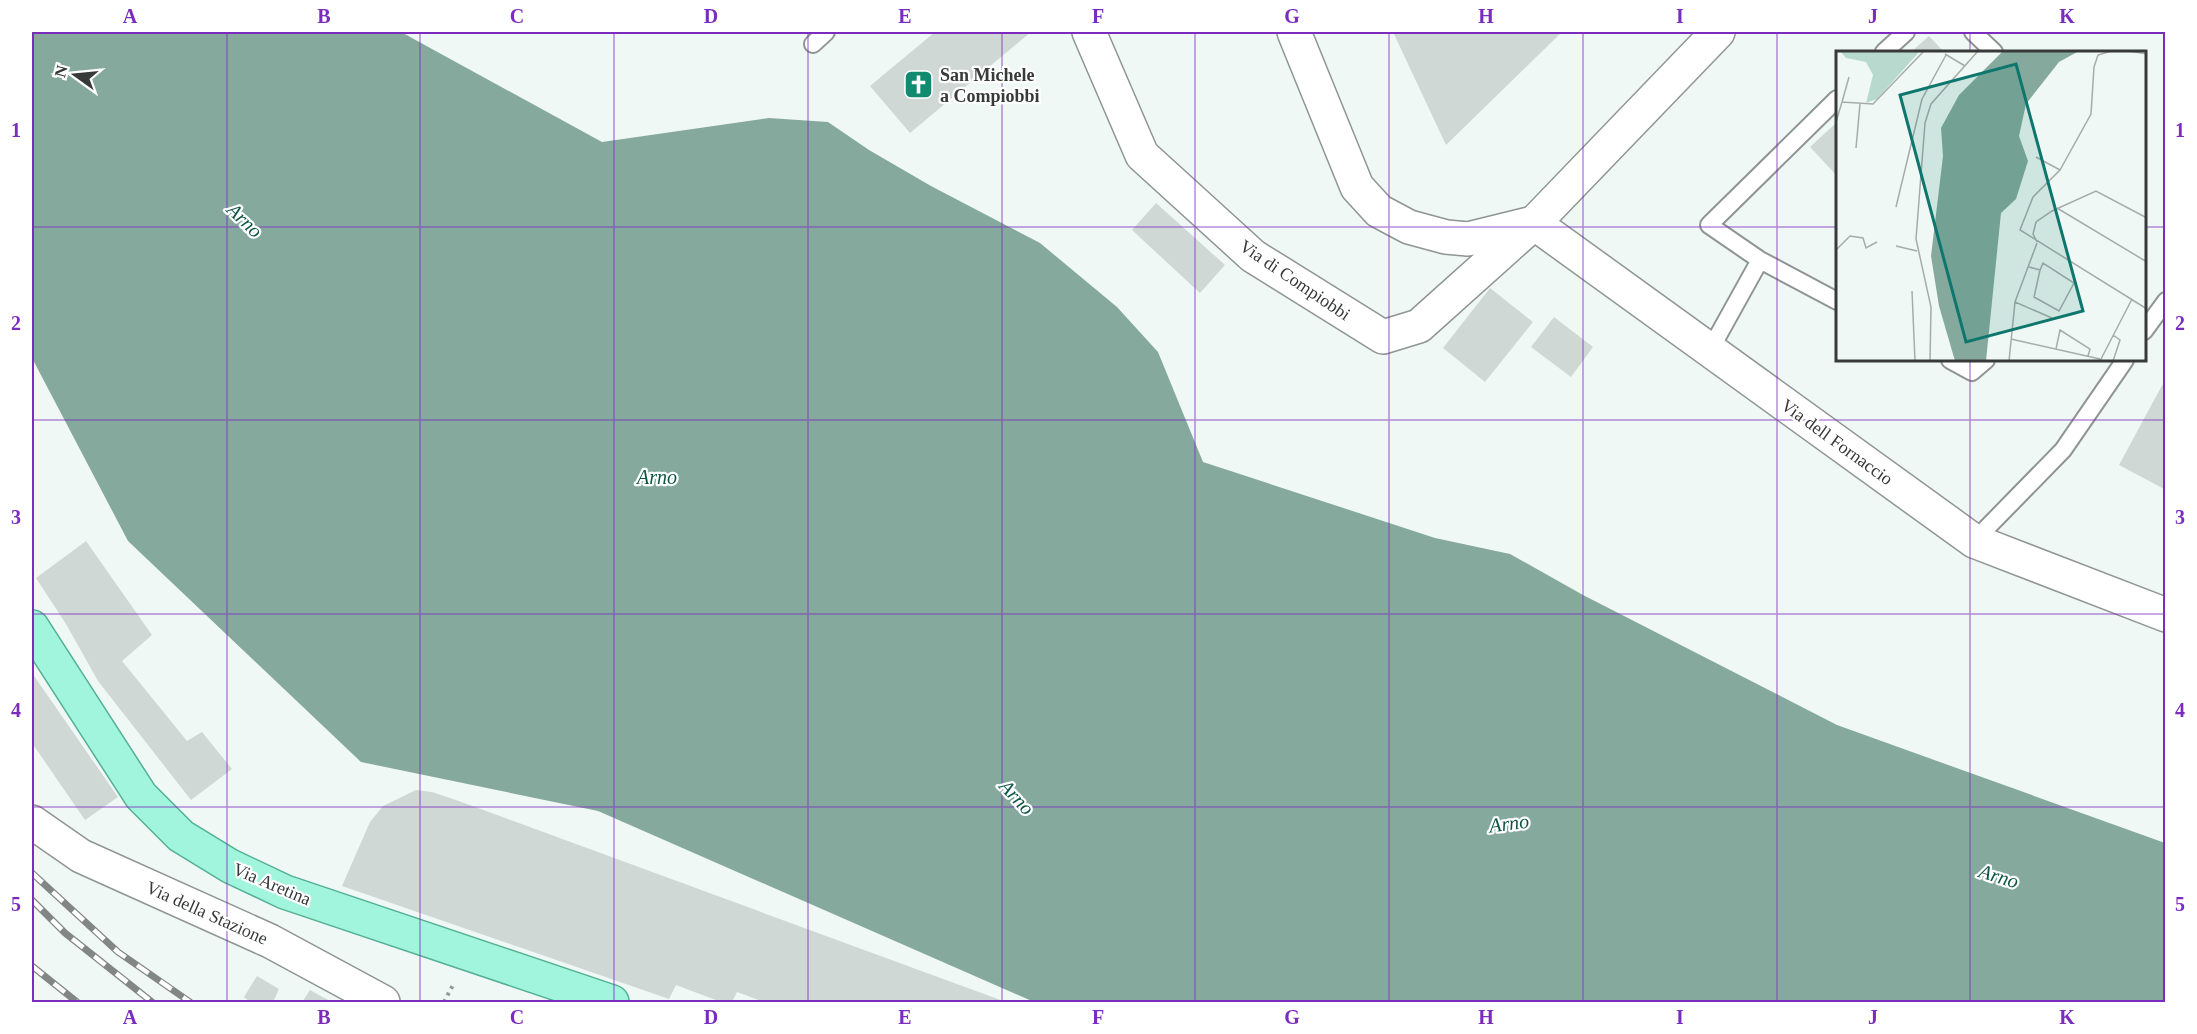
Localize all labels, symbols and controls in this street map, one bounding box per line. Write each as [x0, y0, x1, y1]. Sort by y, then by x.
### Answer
text: A [123, 5, 138, 27]
text: B [317, 5, 331, 27]
text: C [510, 5, 524, 27]
text: D [704, 5, 718, 27]
text: E [898, 5, 912, 27]
text: F [1092, 5, 1104, 27]
text: G [1284, 5, 1300, 27]
text: H [1478, 5, 1494, 27]
text: I [1676, 5, 1684, 27]
text: J [1868, 5, 1878, 27]
text: K [2059, 5, 2075, 27]
north arrow [45, 45, 105, 105]
inset map [1836, 51, 2146, 362]
text: N [51, 63, 71, 79]
place label: San Michele a Compiobbi [940, 65, 1040, 106]
church icon: San Michele a Compiobbi [903, 69, 935, 101]
text: 1 [11, 119, 21, 141]
text: 1 [2175, 119, 2185, 141]
water label: Arno [222, 197, 267, 242]
street label: Via di Compiobbi [1236, 236, 1354, 324]
text: 2 [11, 312, 21, 334]
text: 2 [2175, 312, 2185, 334]
street label: Via dell Fornaccio [1777, 395, 1897, 489]
water label: Arno [635, 466, 677, 488]
text: 3 [11, 506, 21, 528]
text: 3 [2175, 506, 2185, 528]
text: 4 [11, 699, 21, 721]
text: 4 [2175, 699, 2185, 721]
water label: Arno [994, 773, 1039, 819]
water label: Arno [1486, 810, 1530, 837]
street label: Via Aretina [230, 859, 314, 909]
water label: Arno [1975, 859, 2021, 892]
street label: Via della Stazione [143, 877, 271, 949]
text: 5 [11, 893, 21, 915]
text: 5 [2175, 893, 2185, 915]
text: A [123, 1006, 138, 1028]
text: B [317, 1006, 331, 1028]
text: C [510, 1006, 524, 1028]
text: D [704, 1006, 718, 1028]
text: E [898, 1006, 912, 1028]
text: F [1092, 1006, 1104, 1028]
text: G [1284, 1006, 1300, 1028]
text: H [1478, 1006, 1494, 1028]
text: I [1676, 1006, 1684, 1028]
text: J [1868, 1006, 1878, 1028]
text: K [2059, 1006, 2075, 1028]

